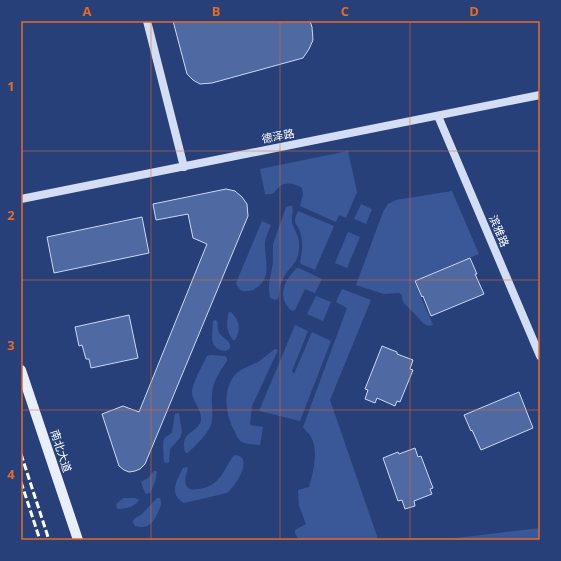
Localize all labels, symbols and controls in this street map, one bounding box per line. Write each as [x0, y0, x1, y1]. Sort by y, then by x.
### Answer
text: A [83, 2, 92, 20]
text: B [212, 2, 221, 20]
text: C [341, 2, 349, 20]
text: D [469, 2, 479, 20]
text: 1 [7, 77, 15, 95]
street label: 德泽路 [260, 125, 296, 146]
text: 2 [7, 206, 15, 224]
street label: 滨雅路 [486, 213, 513, 249]
text: 3 [7, 336, 15, 354]
street label: 南北大道 [48, 428, 75, 474]
text: 4 [7, 465, 15, 483]

